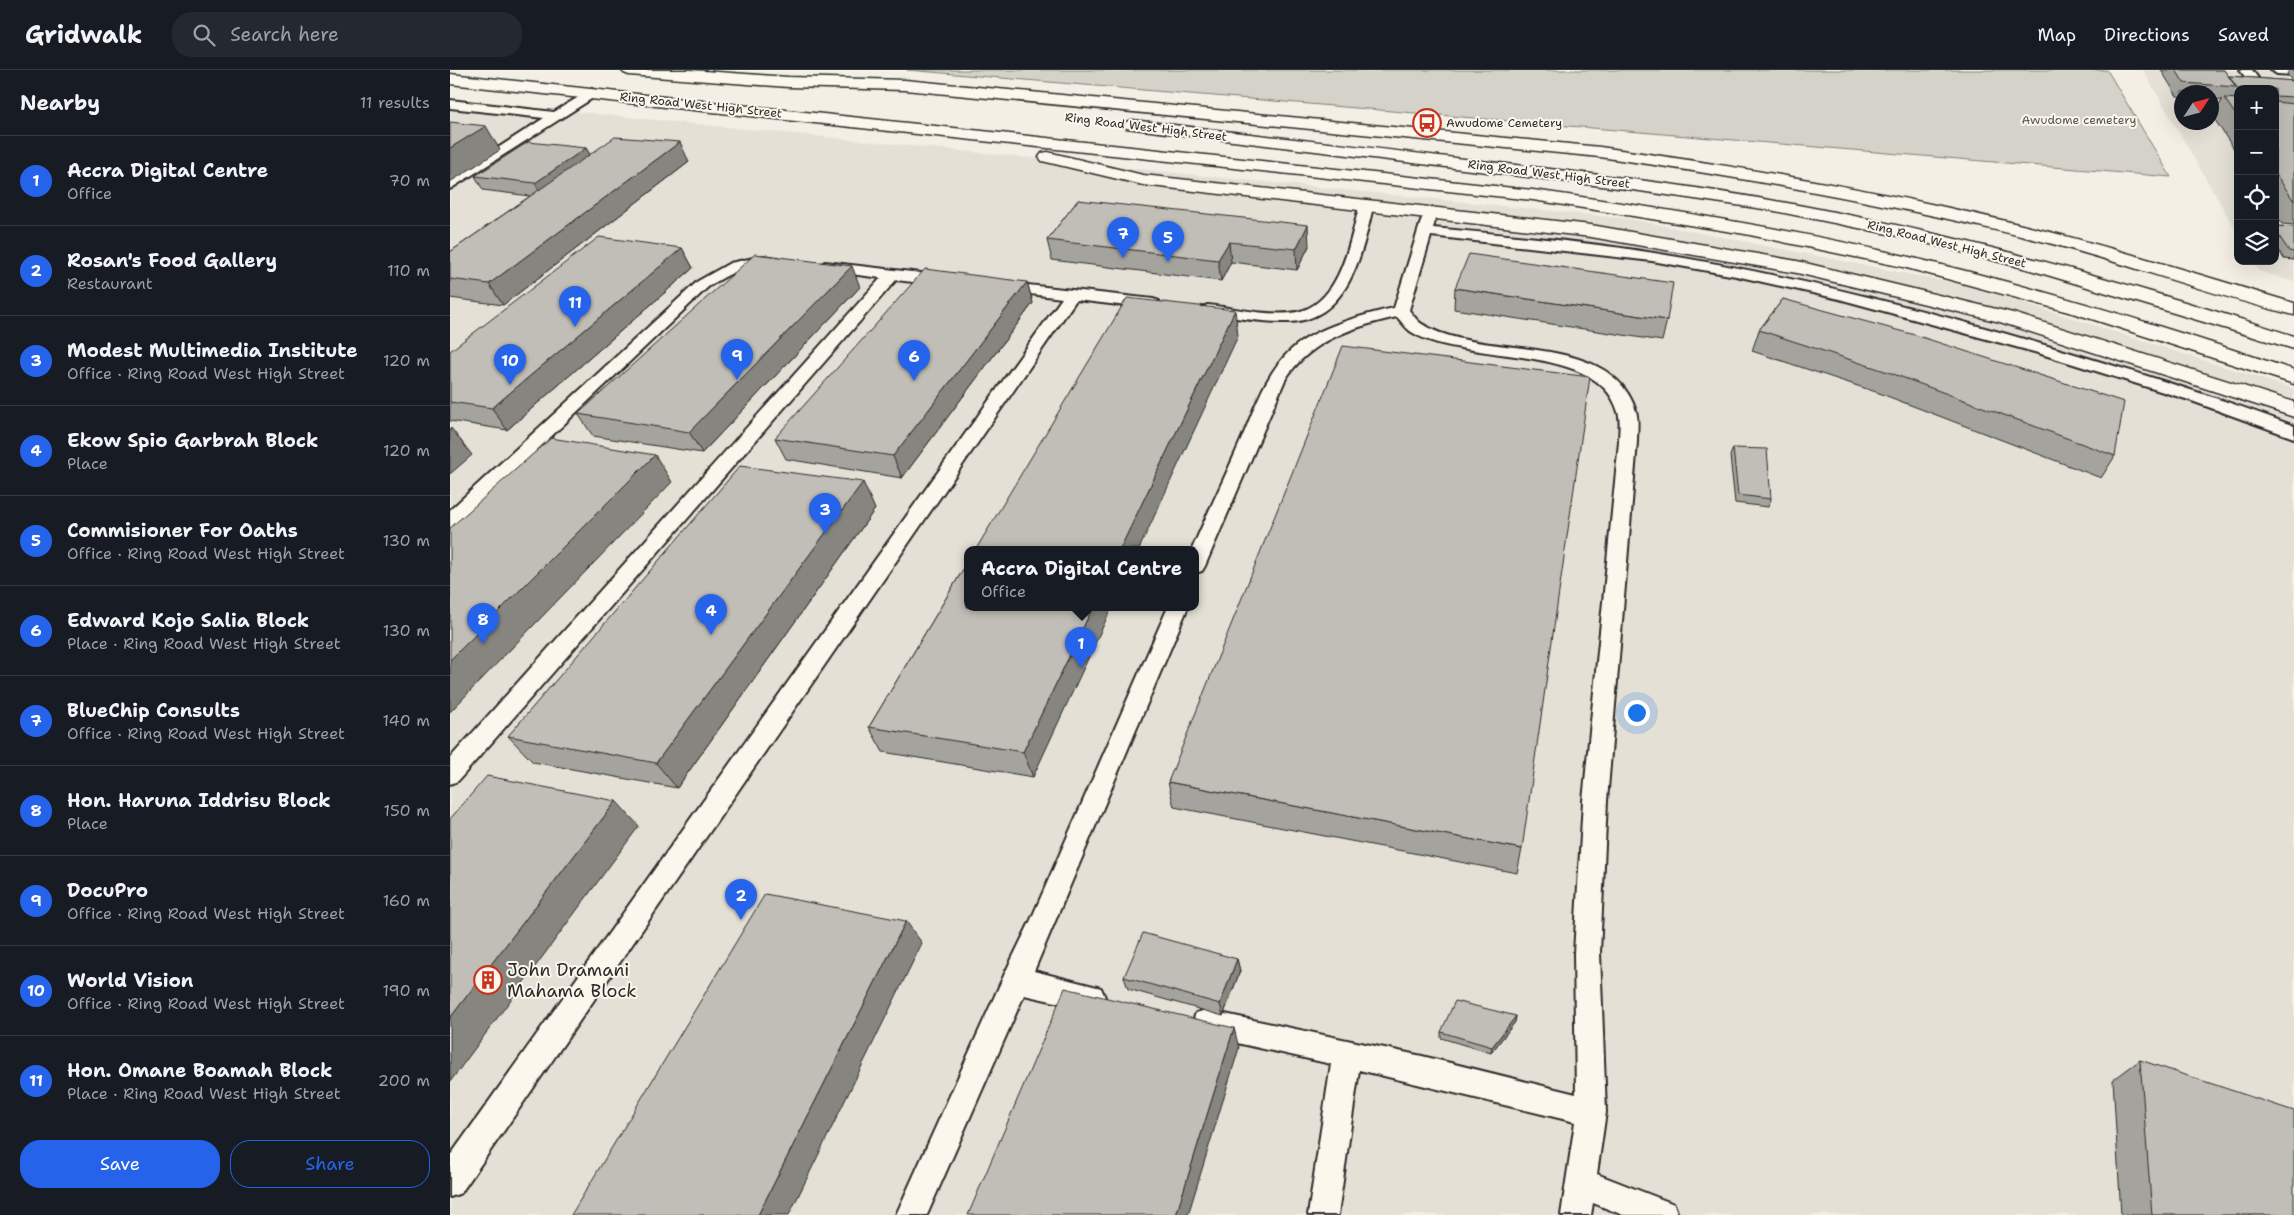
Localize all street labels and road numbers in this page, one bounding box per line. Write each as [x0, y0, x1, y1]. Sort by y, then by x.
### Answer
street label: Ring Road West High Street [619, 89, 783, 121]
street label: Ring Road West High Street [1064, 109, 1228, 145]
street label: Ring Road West High Street [1467, 156, 1631, 192]
street label: Ring Road West High Street [1866, 216, 2028, 272]

